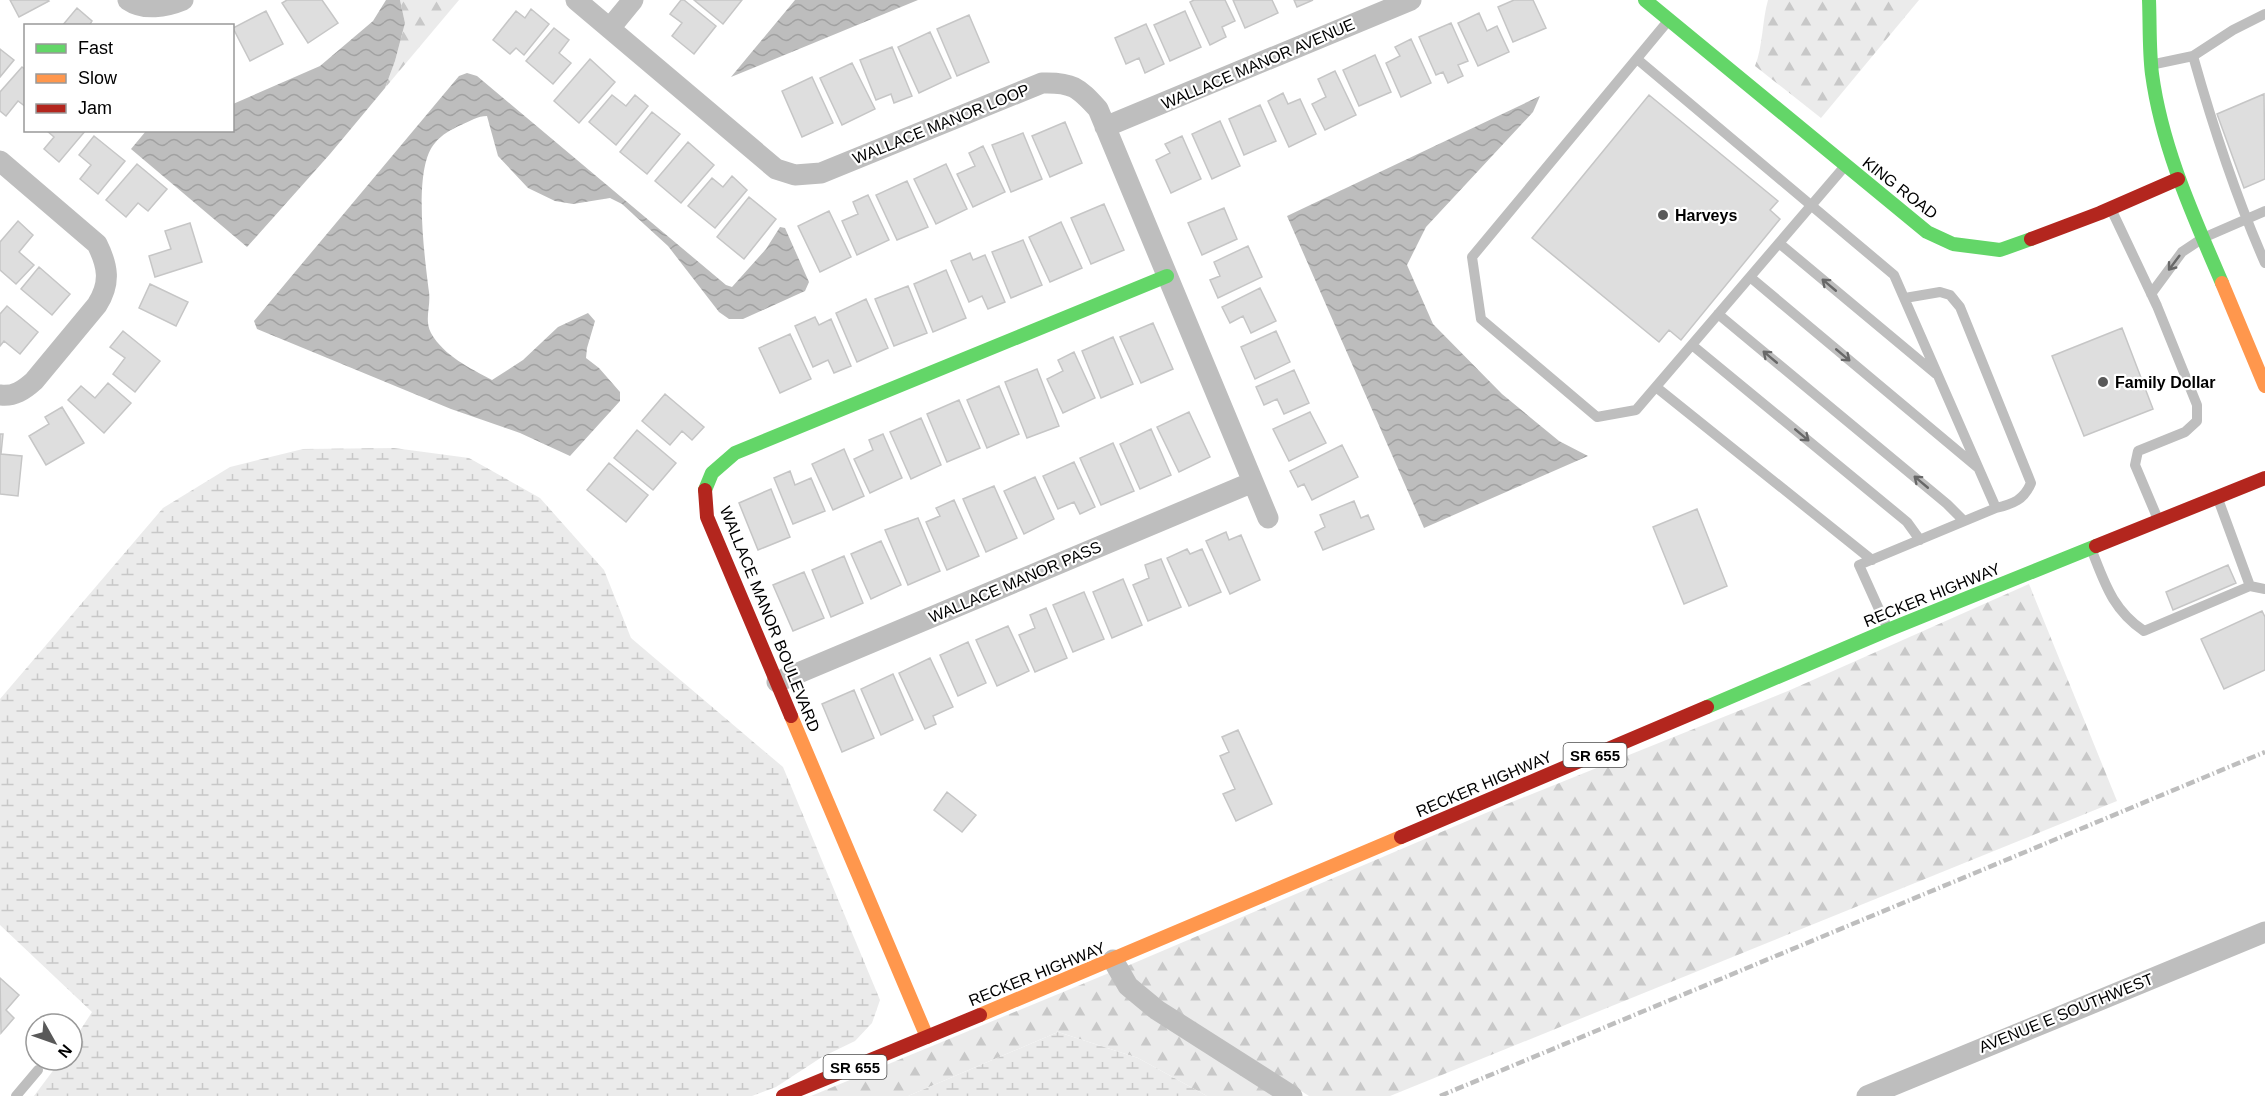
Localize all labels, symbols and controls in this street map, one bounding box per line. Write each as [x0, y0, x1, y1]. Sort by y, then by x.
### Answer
street label: WALLACE MANOR AVENUE [1159, 16, 1357, 112]
legend [24, 24, 234, 132]
text: Fast [78, 38, 113, 58]
text: Slow [78, 68, 118, 88]
street label: WALLACE MANOR LOOP [850, 81, 1032, 167]
text: Jam [78, 98, 112, 118]
street label: KING ROAD [1859, 154, 1941, 222]
place label: Harveys [1675, 207, 1737, 224]
marker: Harveys [1656, 208, 1670, 222]
one-way arrow [2168, 255, 2181, 271]
one-way arrow [1821, 279, 1837, 292]
one-way arrow [1835, 348, 1850, 362]
one-way arrow [1763, 351, 1779, 364]
place label: Family Dollar [2115, 374, 2215, 391]
marker: Family Dollar [2096, 375, 2110, 389]
one-way arrow [1794, 429, 1810, 442]
one-way arrow [1913, 476, 1929, 489]
street label: WALLACE MANOR BOULEVARD [717, 504, 823, 734]
street label: WALLACE MANOR PASS [926, 538, 1104, 626]
street label: RECKER HIGHWAY [1861, 560, 2003, 630]
road number: SR 655 [1564, 743, 1626, 767]
street label: RECKER HIGHWAY [1414, 748, 1555, 820]
street label: RECKER HIGHWAY [966, 939, 1108, 1009]
street label: AVENUE E SOUTHWEST [1976, 970, 2156, 1056]
north arrow [24, 1012, 84, 1072]
text: N [55, 1041, 75, 1061]
road number: SR 655 [824, 1055, 886, 1079]

